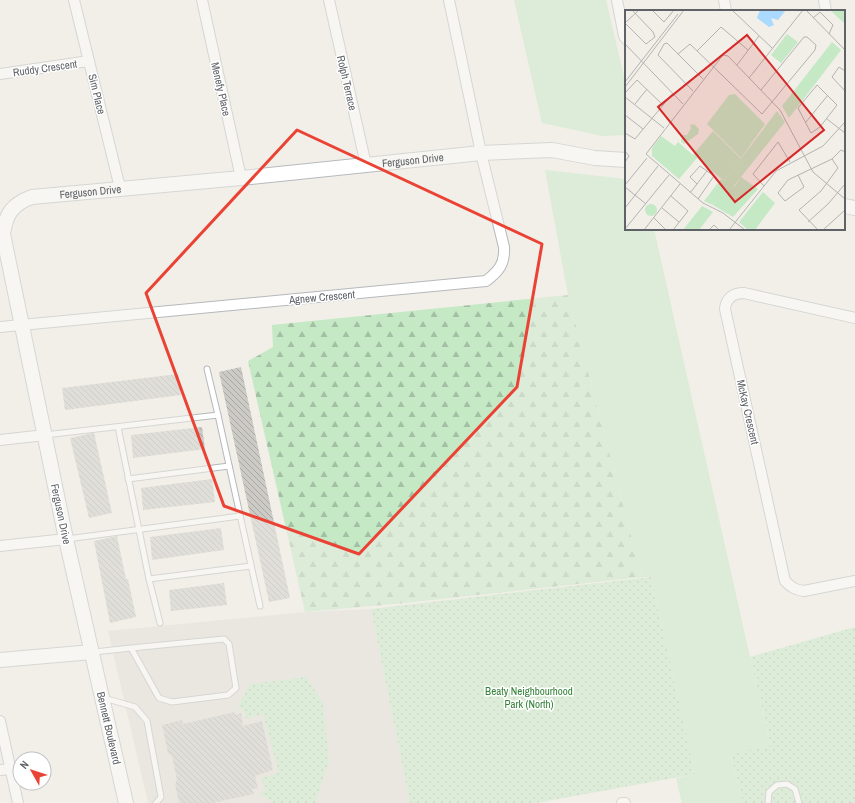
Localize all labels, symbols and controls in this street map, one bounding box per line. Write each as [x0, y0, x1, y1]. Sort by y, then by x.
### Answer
inset map [625, 10, 845, 230]
street label: Rolph Terrace [334, 54, 360, 112]
street label: Ruddy Crescent [12, 56, 78, 79]
street label: Menefy Place [208, 61, 234, 117]
street label: Sim Place [85, 72, 109, 116]
street label: Ferguson Drive [381, 150, 444, 170]
street label: Ferguson Drive [59, 182, 122, 201]
street label: Agnew Crescent [287, 287, 356, 307]
street label: McKay Crescent [734, 378, 762, 446]
street label: Ferguson Drive [48, 482, 74, 546]
park label: Beaty Neighbourhood Park (North) [485, 684, 573, 711]
street label: Bennett Boulevard [94, 690, 124, 766]
north arrow [12, 751, 52, 791]
text: N [17, 758, 32, 772]

